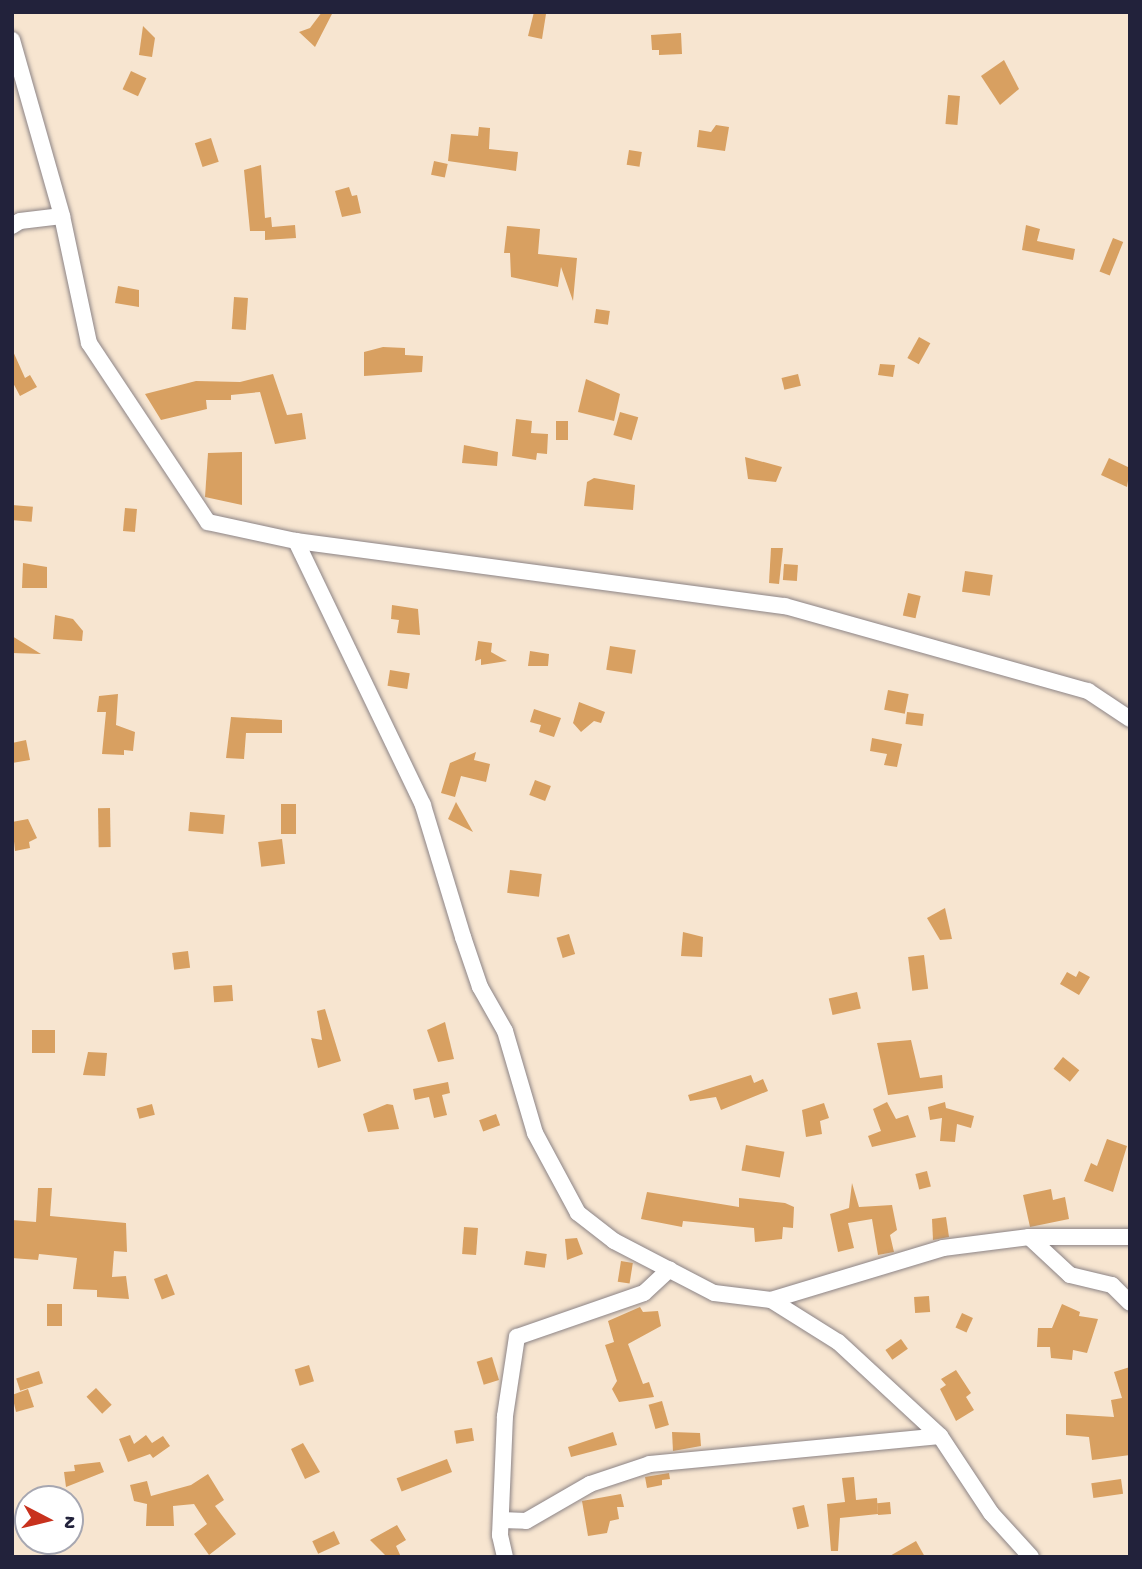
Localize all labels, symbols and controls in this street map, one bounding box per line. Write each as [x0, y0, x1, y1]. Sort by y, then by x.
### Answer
north arrow [14, 1485, 84, 1555]
text: N [56, 1515, 81, 1530]

